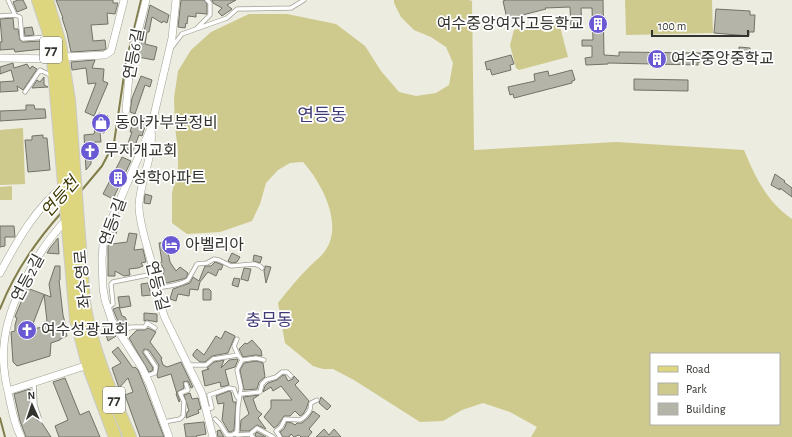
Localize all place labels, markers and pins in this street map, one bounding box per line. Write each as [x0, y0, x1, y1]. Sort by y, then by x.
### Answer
building icon: 여수중앙여자고등학교 [587, 13, 609, 35]
place label: 여수중앙여자고등학교 [437, 15, 584, 32]
building icon: 여수중앙중학교 [646, 48, 668, 70]
place label: 여수중앙중학교 [671, 50, 774, 67]
shop icon: 동아카부분정비 [90, 112, 112, 134]
place label: 동아카부분정비 [115, 115, 218, 131]
church icon: 무지개교회 [79, 140, 101, 162]
place label: 무지개교회 [104, 143, 178, 159]
building icon: 성학아파트 [107, 167, 129, 189]
place label: 성학아파트 [132, 169, 206, 186]
hotel icon: 아벨리아 [160, 234, 182, 256]
place label: 아벨리아 [185, 237, 244, 253]
church icon: 여수성광교회 [16, 319, 38, 341]
place label: 여수성광교회 [41, 322, 129, 338]

